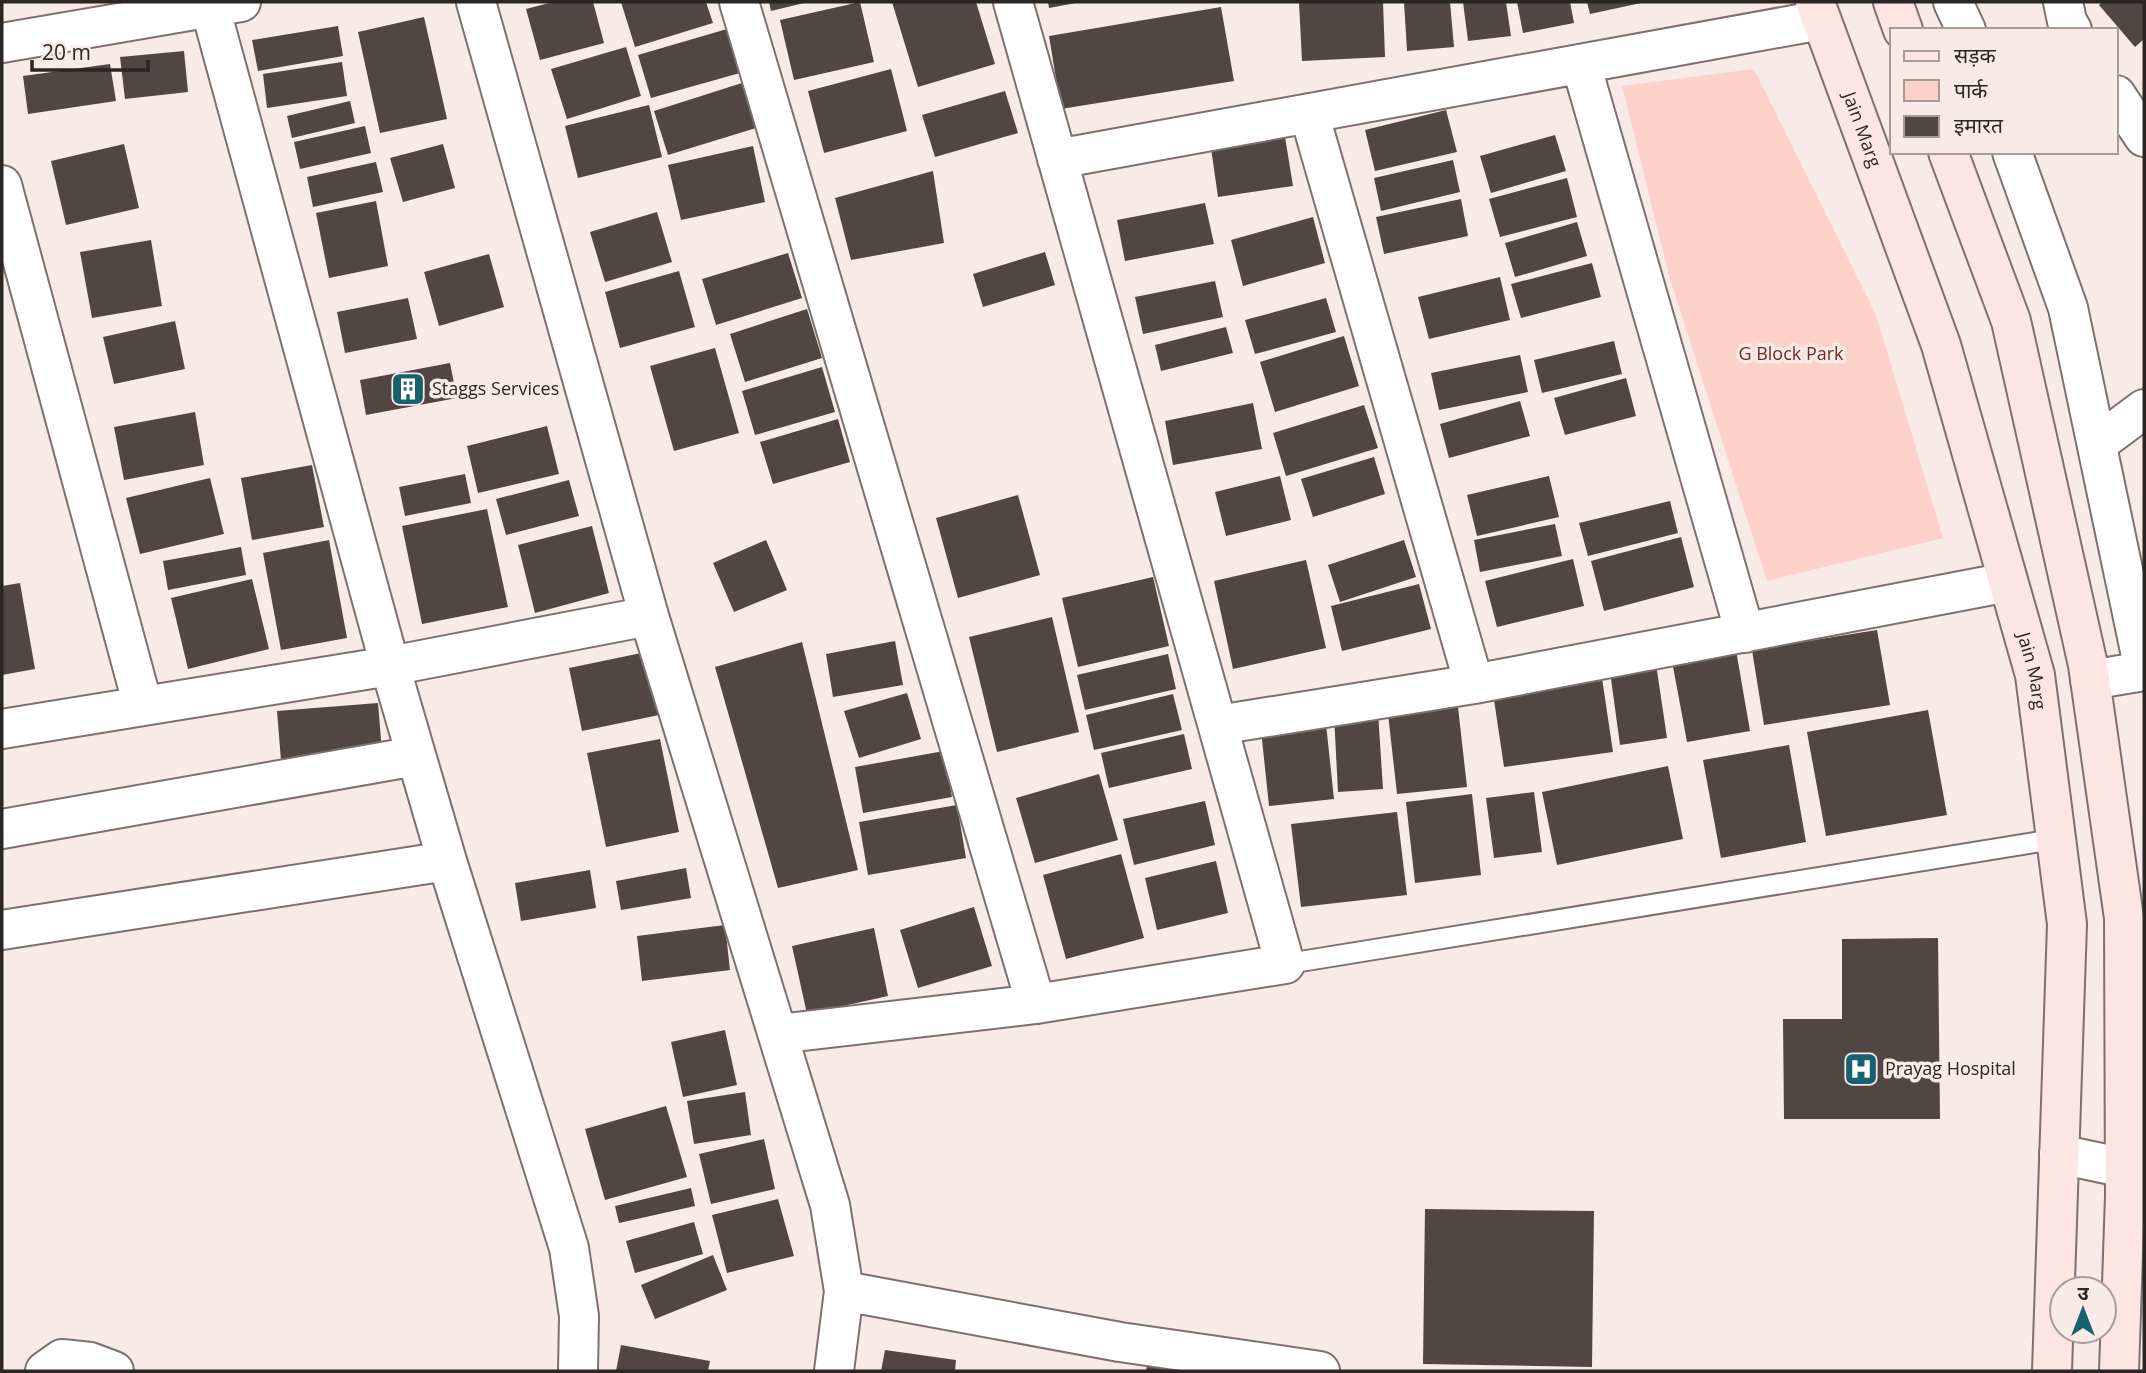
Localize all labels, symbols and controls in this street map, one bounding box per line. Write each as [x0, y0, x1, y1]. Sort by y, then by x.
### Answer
scale bar [32, 28, 147, 72]
legend [1890, 28, 2118, 154]
text: 20 m [42, 38, 91, 66]
text: सड़क [1954, 41, 1996, 69]
text: पार्क [1954, 76, 1988, 104]
street label: Jain Marg [1837, 86, 1888, 171]
text: इमारत [1954, 111, 2004, 139]
park label: G Block Park [1738, 341, 1844, 365]
building icon: Staggs Services [389, 370, 427, 408]
place label: Staggs Services [432, 376, 559, 400]
street label: Jain Marg [2012, 627, 2052, 711]
hospital icon: Prayag Hospital [1842, 1050, 1880, 1088]
place label: Prayag Hospital [1885, 1056, 2016, 1080]
north arrow [2048, 1275, 2118, 1345]
text: उ [2077, 1280, 2089, 1306]

